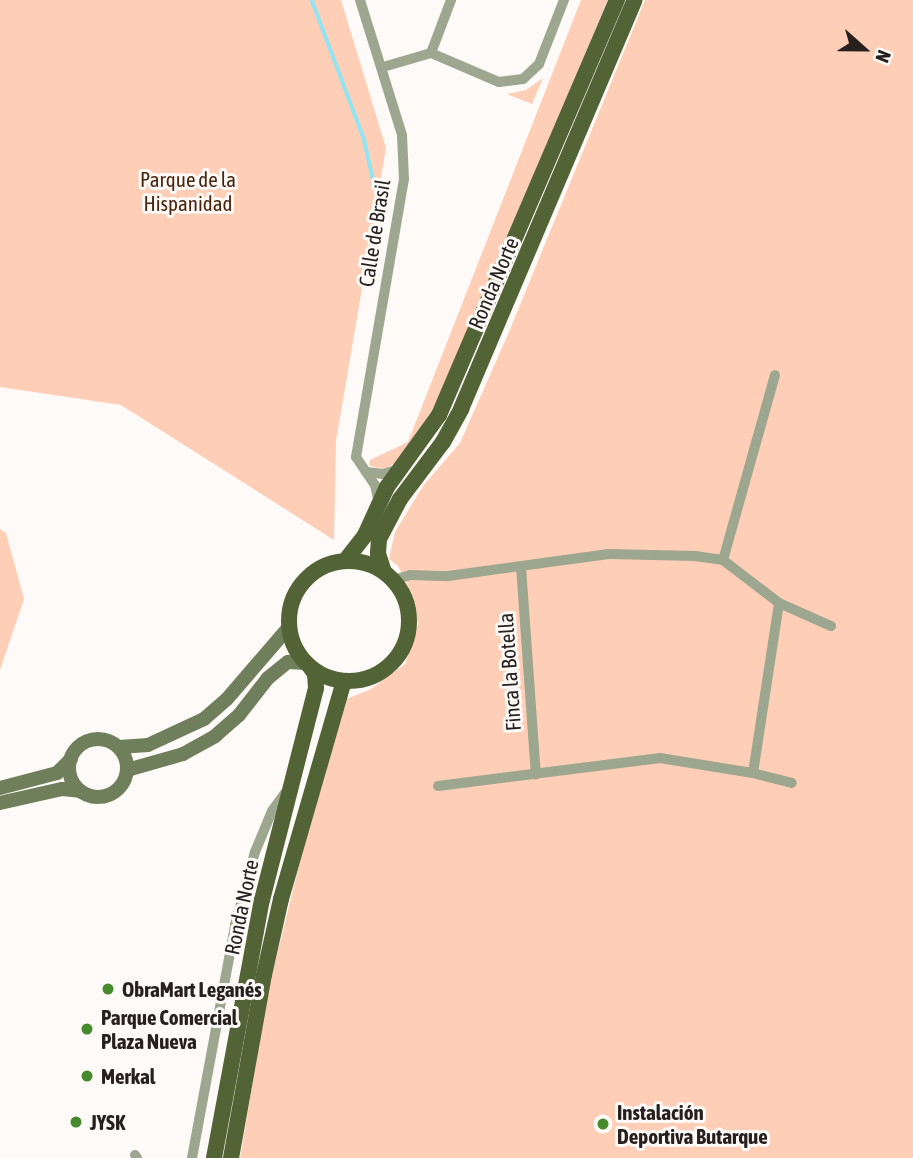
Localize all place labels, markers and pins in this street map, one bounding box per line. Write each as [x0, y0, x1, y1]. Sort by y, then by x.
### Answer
place label: ObraMart Leganés [122, 976, 262, 1002]
marker: ObraMart Leganés [100, 981, 116, 997]
place label: Parque Comercial Plaza Nueva [101, 1004, 237, 1054]
marker: Parque Comercial Plaza Nueva [79, 1021, 95, 1037]
place label: Merkal [101, 1063, 155, 1089]
marker: Merkal [79, 1068, 95, 1084]
place label: Instalación Deportiva Butarque [617, 1099, 768, 1149]
place label: JYSK [90, 1109, 125, 1135]
marker: JYSK [68, 1114, 84, 1130]
marker: Instalación Deportiva Butarque [595, 1116, 611, 1132]

